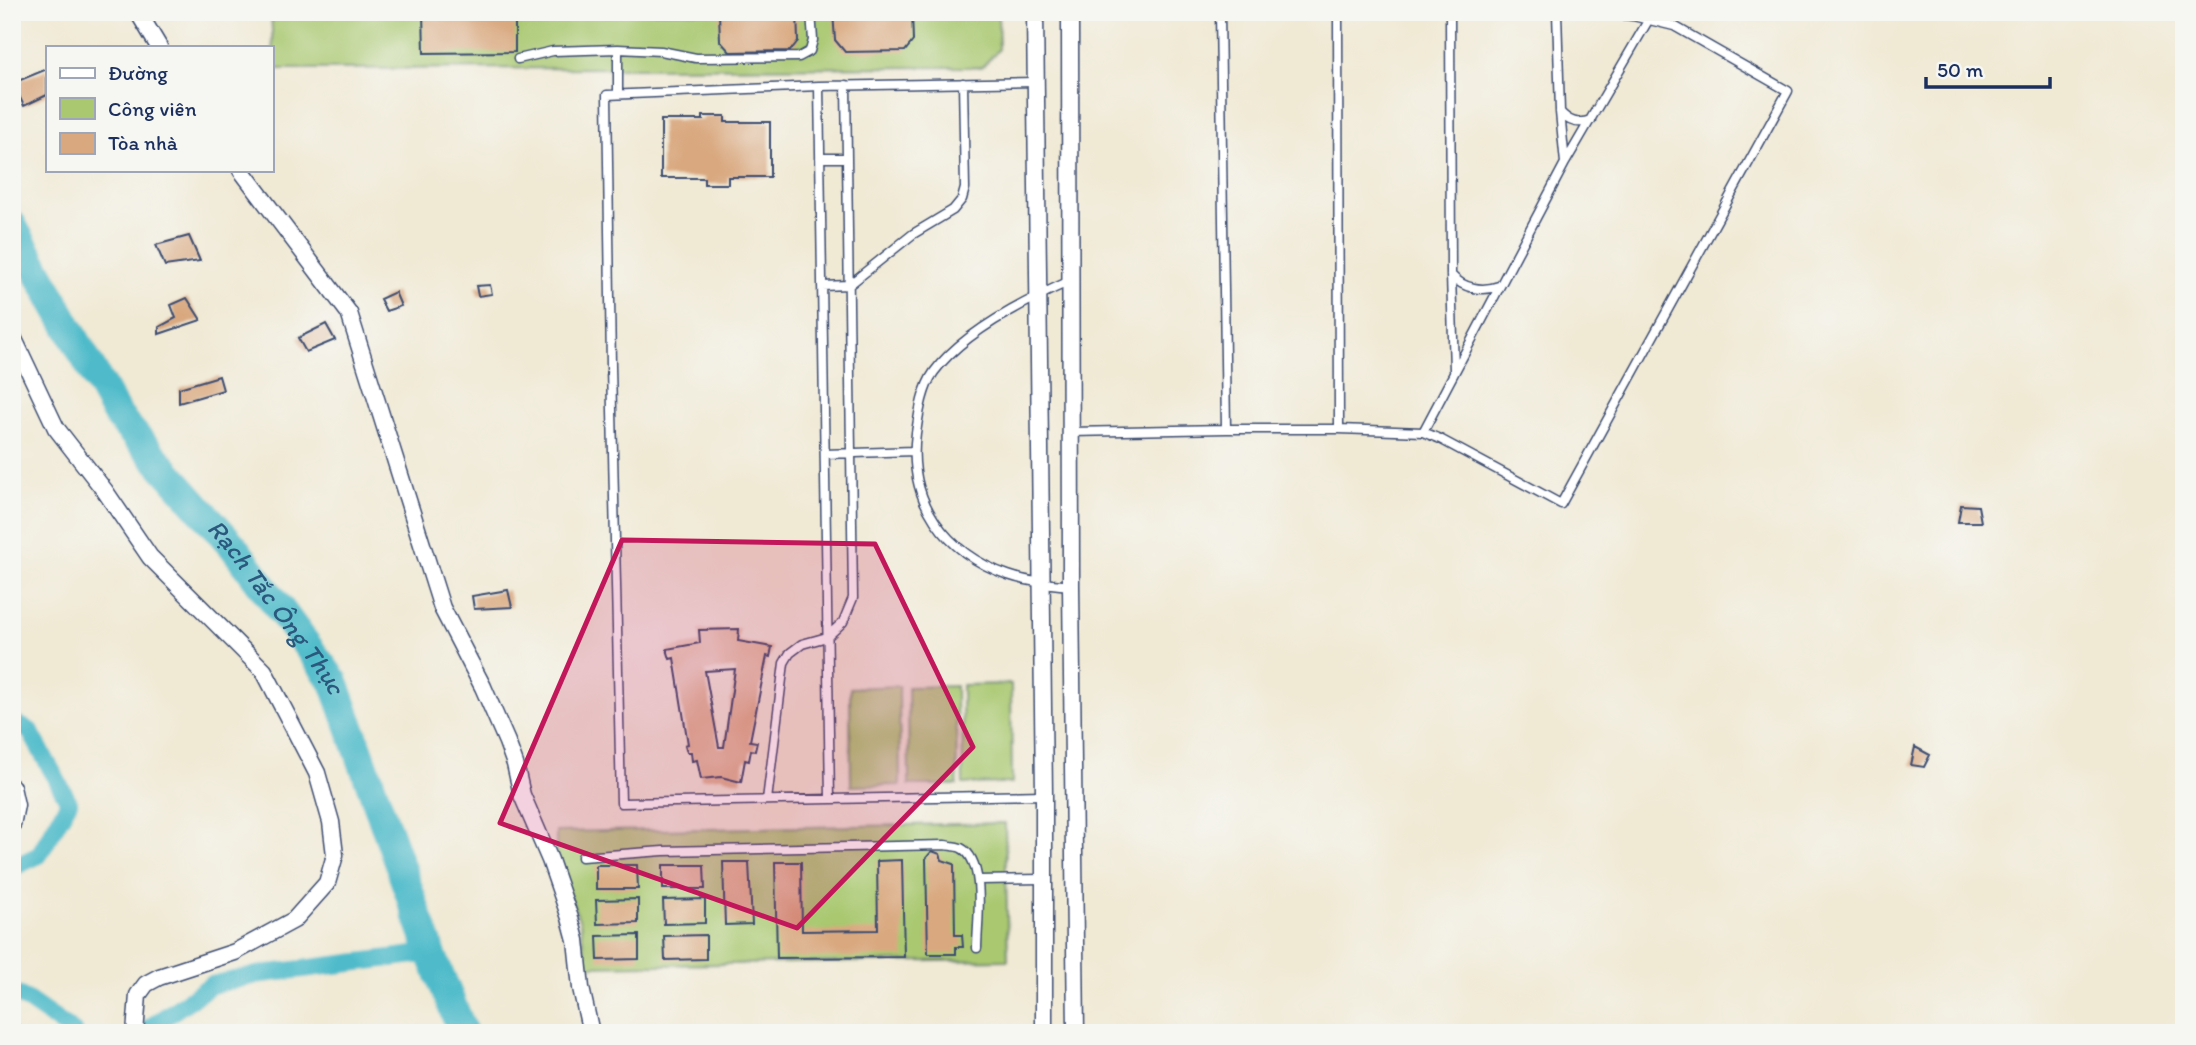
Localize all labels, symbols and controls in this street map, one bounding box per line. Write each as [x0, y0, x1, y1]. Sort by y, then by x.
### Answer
legend [46, 46, 273, 172]
scale bar [1926, 46, 2051, 90]
text: 50 m [1937, 57, 1984, 82]
text: Đường [108, 60, 168, 85]
text: Công viên [108, 96, 197, 121]
text: Tòa nhà [108, 130, 178, 155]
water label: Rạch Tắc Ông Thục [201, 513, 354, 700]

